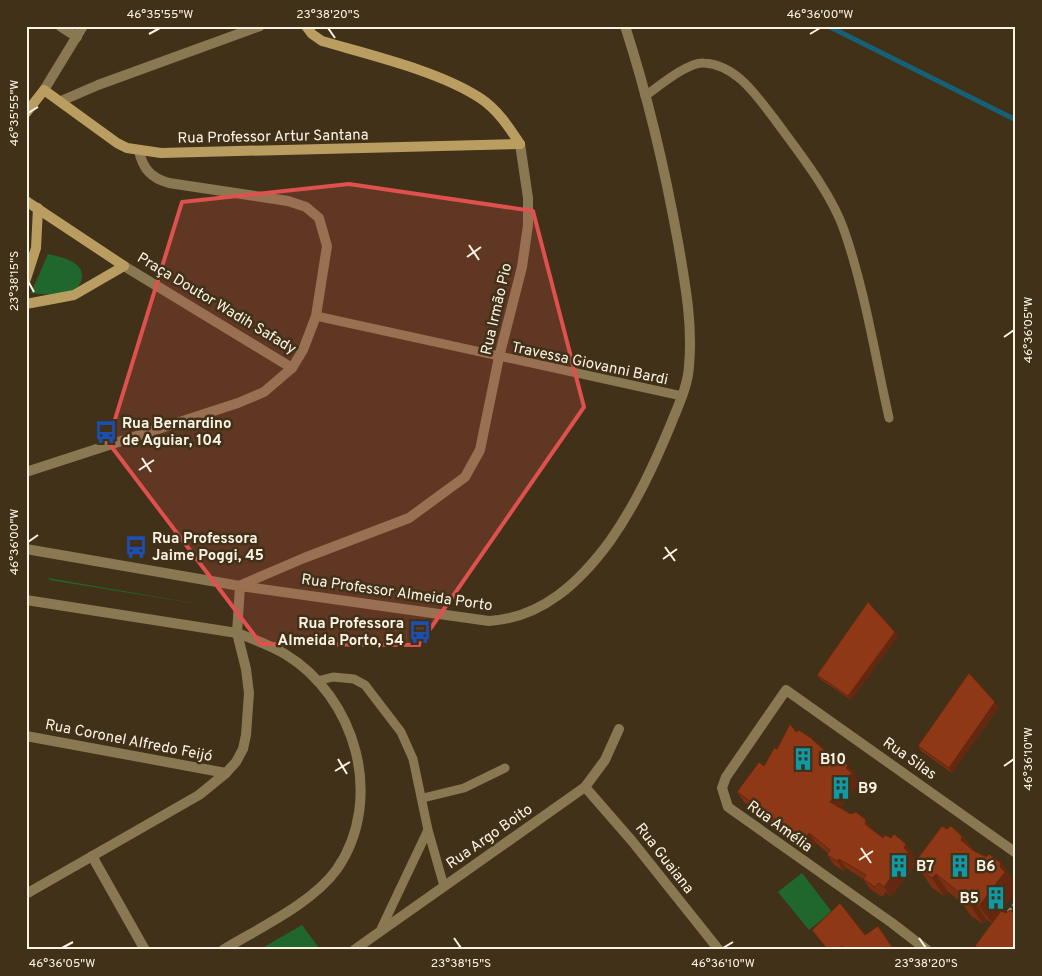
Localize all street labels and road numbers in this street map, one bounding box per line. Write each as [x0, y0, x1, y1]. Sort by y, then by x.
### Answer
street label: Rua Professor Artur Santana [177, 126, 369, 149]
street label: Praça Doutor Wadih Safady [133, 249, 299, 359]
street label: Rua Irmão Pio [478, 261, 517, 357]
street label: Travessa Giovanni Bardi [510, 339, 670, 390]
street label: Rua Professor Almeida Porto [300, 571, 494, 616]
street label: Rua Coronel Alfredo Feijó [43, 716, 214, 767]
street label: Rua Silas [879, 734, 940, 785]
street label: Rua Amélia [743, 797, 815, 857]
street label: Rua Argo Boito [443, 800, 537, 874]
street label: Rua Guaiana [630, 820, 697, 898]

